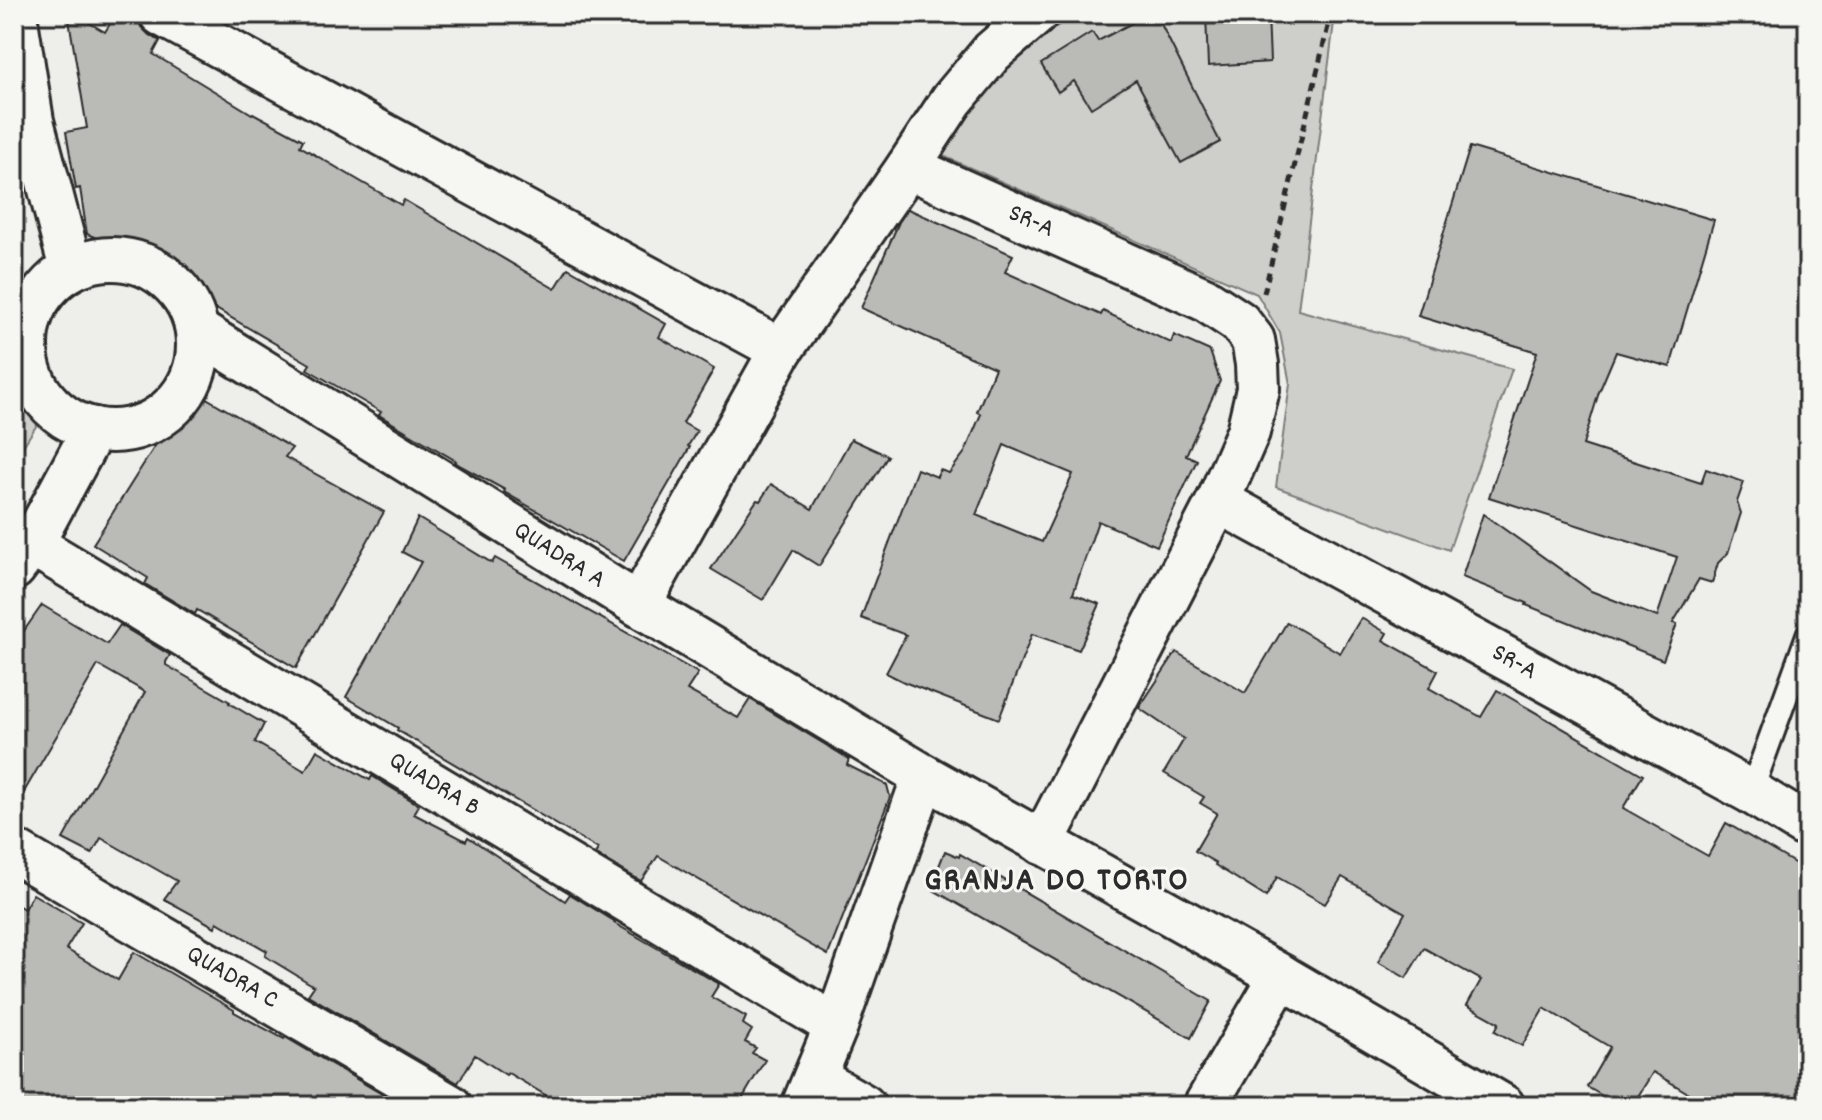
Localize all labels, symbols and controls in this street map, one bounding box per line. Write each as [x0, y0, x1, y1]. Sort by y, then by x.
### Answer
street label: SR-A [1002, 195, 1060, 249]
street label: QUADRA A [506, 513, 612, 599]
street label: SR-A [1484, 635, 1544, 691]
street label: QUADRA B [381, 743, 487, 827]
district label: GRANJA DO TORTO [924, 858, 1190, 907]
street label: QUADRA C [179, 937, 285, 1019]

